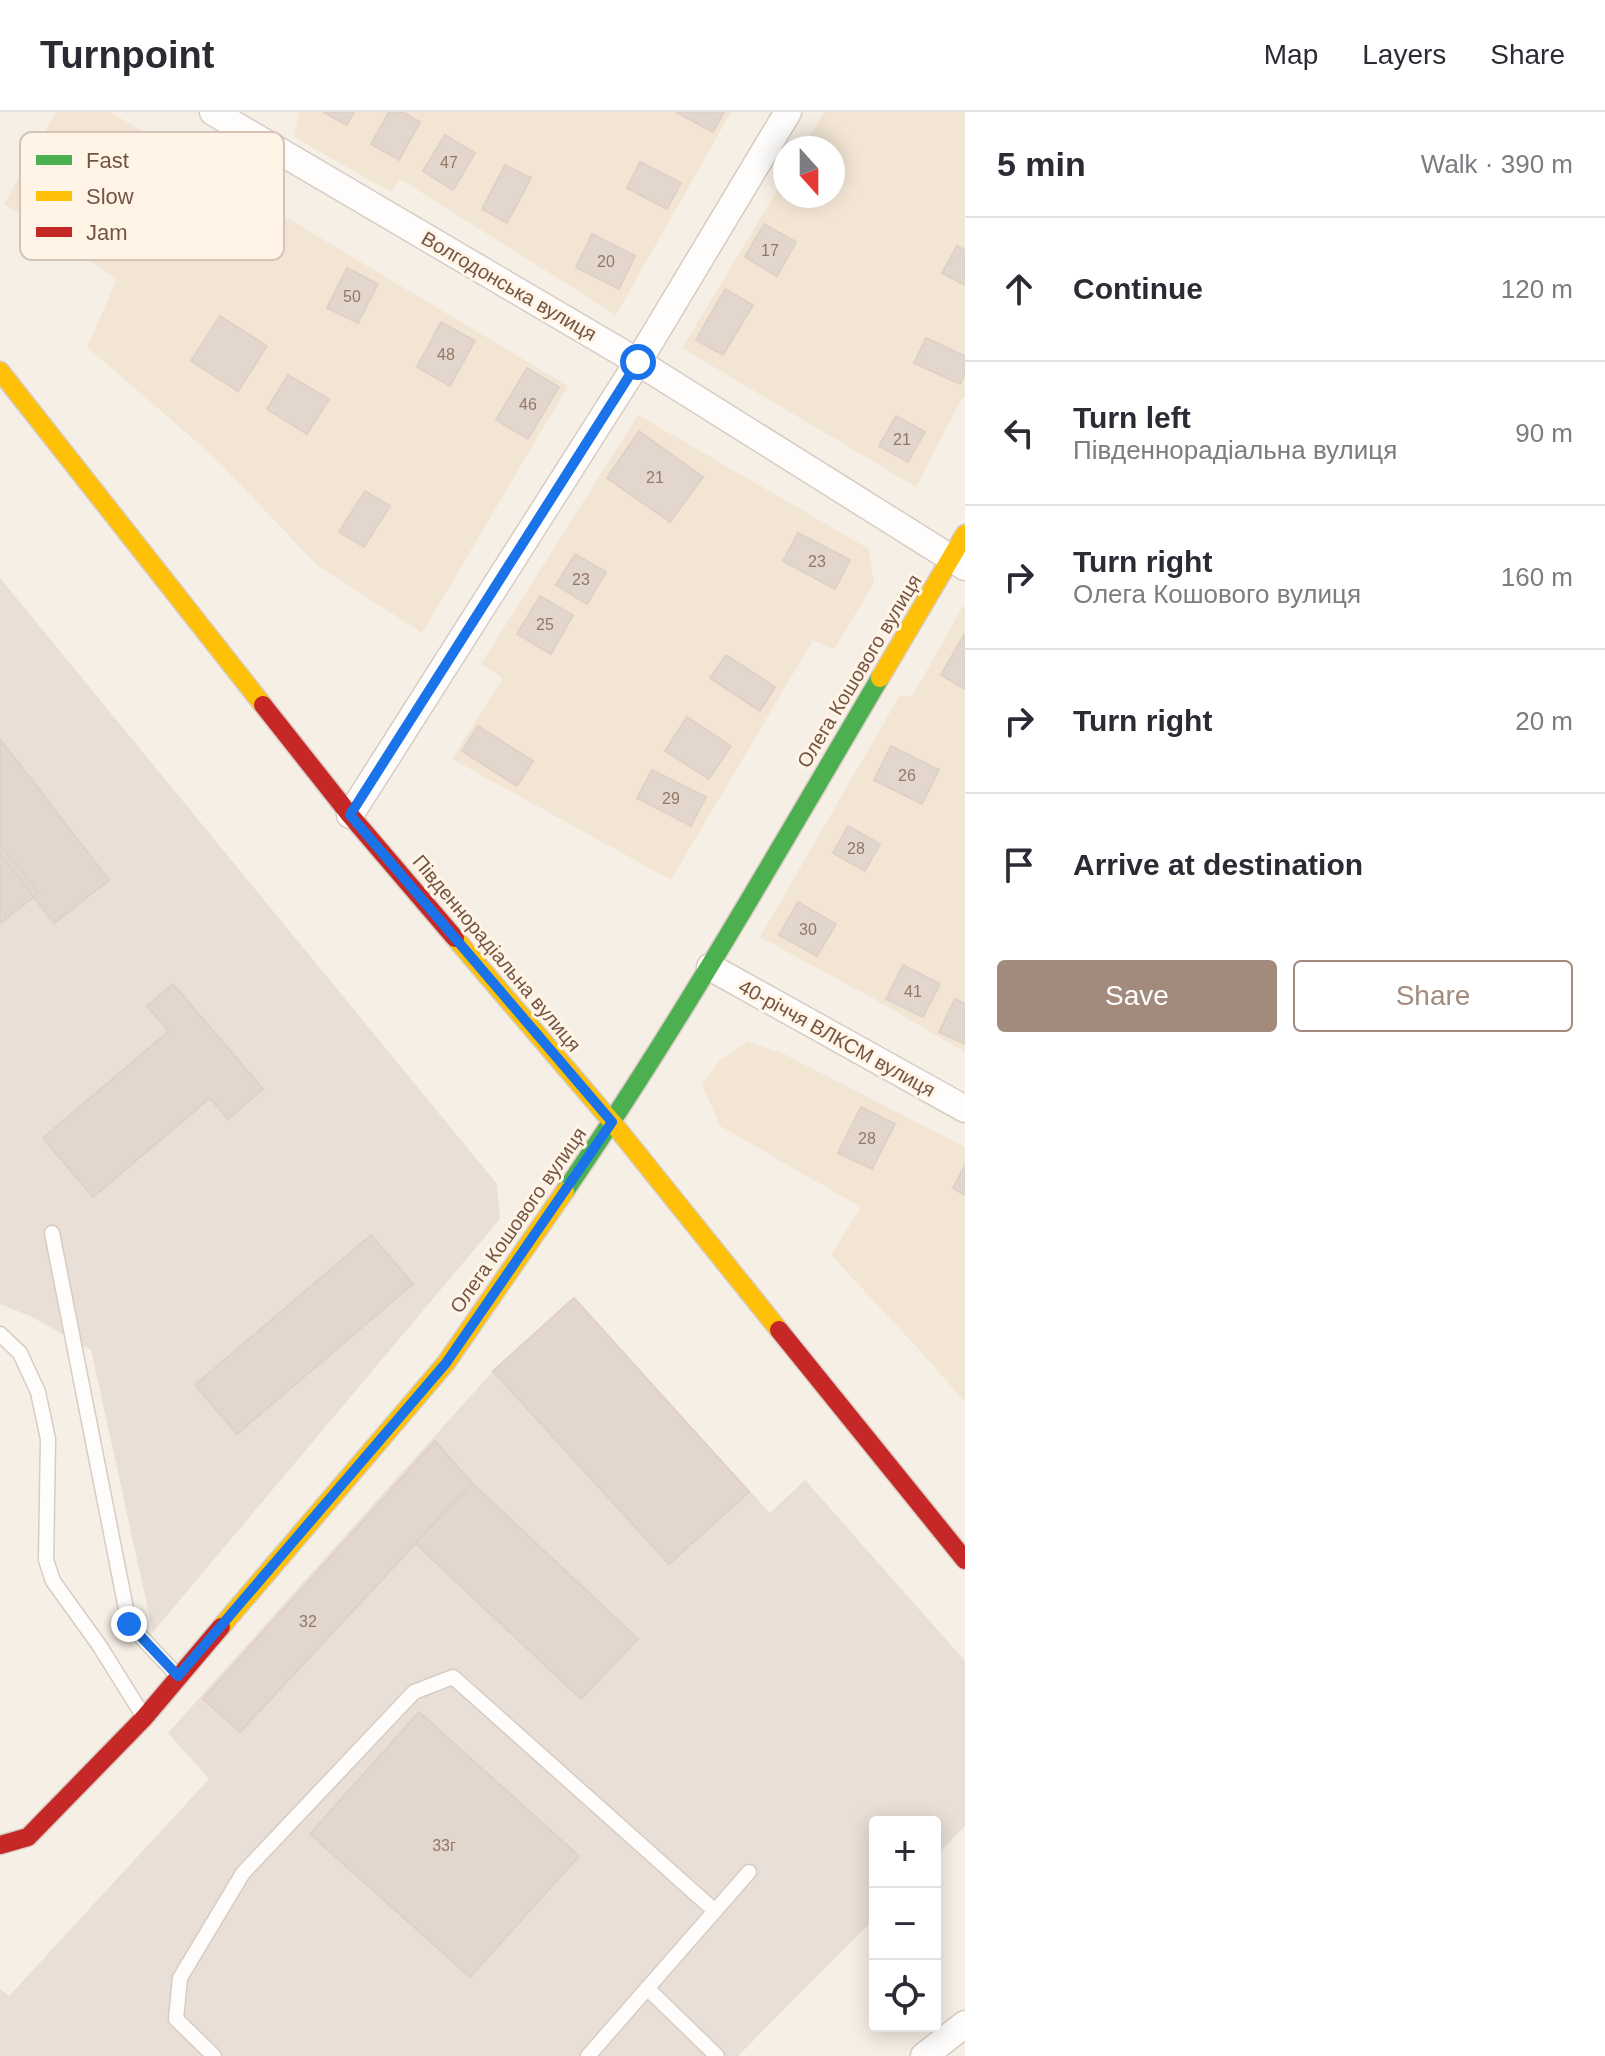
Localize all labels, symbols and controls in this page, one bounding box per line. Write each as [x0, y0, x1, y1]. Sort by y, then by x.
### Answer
text: Turnpoint [40, 34, 214, 76]
text: Map [1264, 39, 1318, 70]
text: Layers [1362, 39, 1446, 70]
text: Share [1490, 39, 1565, 70]
legend [20, 132, 284, 260]
north arrow [773, 136, 845, 208]
text: 5 min [997, 145, 1086, 183]
text: Fast [86, 148, 129, 173]
text: Walk · 390 m [1421, 149, 1573, 179]
house number: 47 [440, 154, 458, 171]
text: Slow [86, 184, 134, 209]
text: Jam [86, 220, 128, 245]
street label: Волгодонська вулиця [418, 227, 600, 345]
house number: 17 [761, 242, 779, 259]
house number: 20 [597, 253, 615, 270]
icon: ahead [997, 267, 1041, 311]
text: Continue [1073, 272, 1203, 305]
text: 120 m [1501, 274, 1573, 304]
house number: 50 [343, 288, 361, 305]
route start [620, 344, 656, 380]
house number: 48 [437, 346, 455, 363]
house number: 46 [519, 396, 537, 413]
text: Turn left [1073, 401, 1191, 434]
icon: left [997, 411, 1041, 455]
text: 90 m [1515, 418, 1573, 448]
house number: 21 [893, 431, 911, 448]
text: Південнорадіальна вулиця [1073, 435, 1397, 465]
house number: 21 [646, 469, 664, 486]
text: Turn right [1073, 545, 1212, 578]
house number: 23 [808, 553, 826, 570]
icon: right [997, 555, 1041, 599]
text: 160 m [1501, 562, 1573, 592]
street label: Олега Кошового вулиця [793, 570, 925, 772]
house number: 23 [572, 571, 590, 588]
text: Олега Кошового вулиця [1073, 579, 1361, 609]
house number: 25 [536, 616, 554, 633]
icon: right [997, 699, 1041, 743]
text: Turn right [1073, 704, 1212, 737]
text: 20 m [1515, 706, 1573, 736]
house number: 26 [898, 767, 916, 784]
house number: 29 [662, 790, 680, 807]
house number: 28 [847, 840, 865, 857]
icon: arrive [997, 843, 1041, 887]
text: Arrive at destination [1073, 848, 1363, 881]
street label: Південнорадіальна вулиця [408, 850, 586, 1056]
house number: 30 [799, 921, 817, 938]
button: Save [997, 960, 1277, 1032]
button: Share [1293, 960, 1573, 1032]
street label: 40-річчя ВЛКСМ вулиця [735, 975, 939, 1101]
house number: 41 [904, 983, 922, 1000]
street label: Олега Кошового вулиця [445, 1123, 591, 1317]
house number: 28 [858, 1130, 876, 1147]
route end [111, 1606, 147, 1642]
house number: 32 [299, 1613, 317, 1630]
map controls [869, 1816, 941, 2032]
button: + [869, 1816, 941, 1888]
house number: 33г [432, 1837, 456, 1854]
button: − [869, 1888, 941, 1960]
button: locate [869, 1960, 941, 2032]

